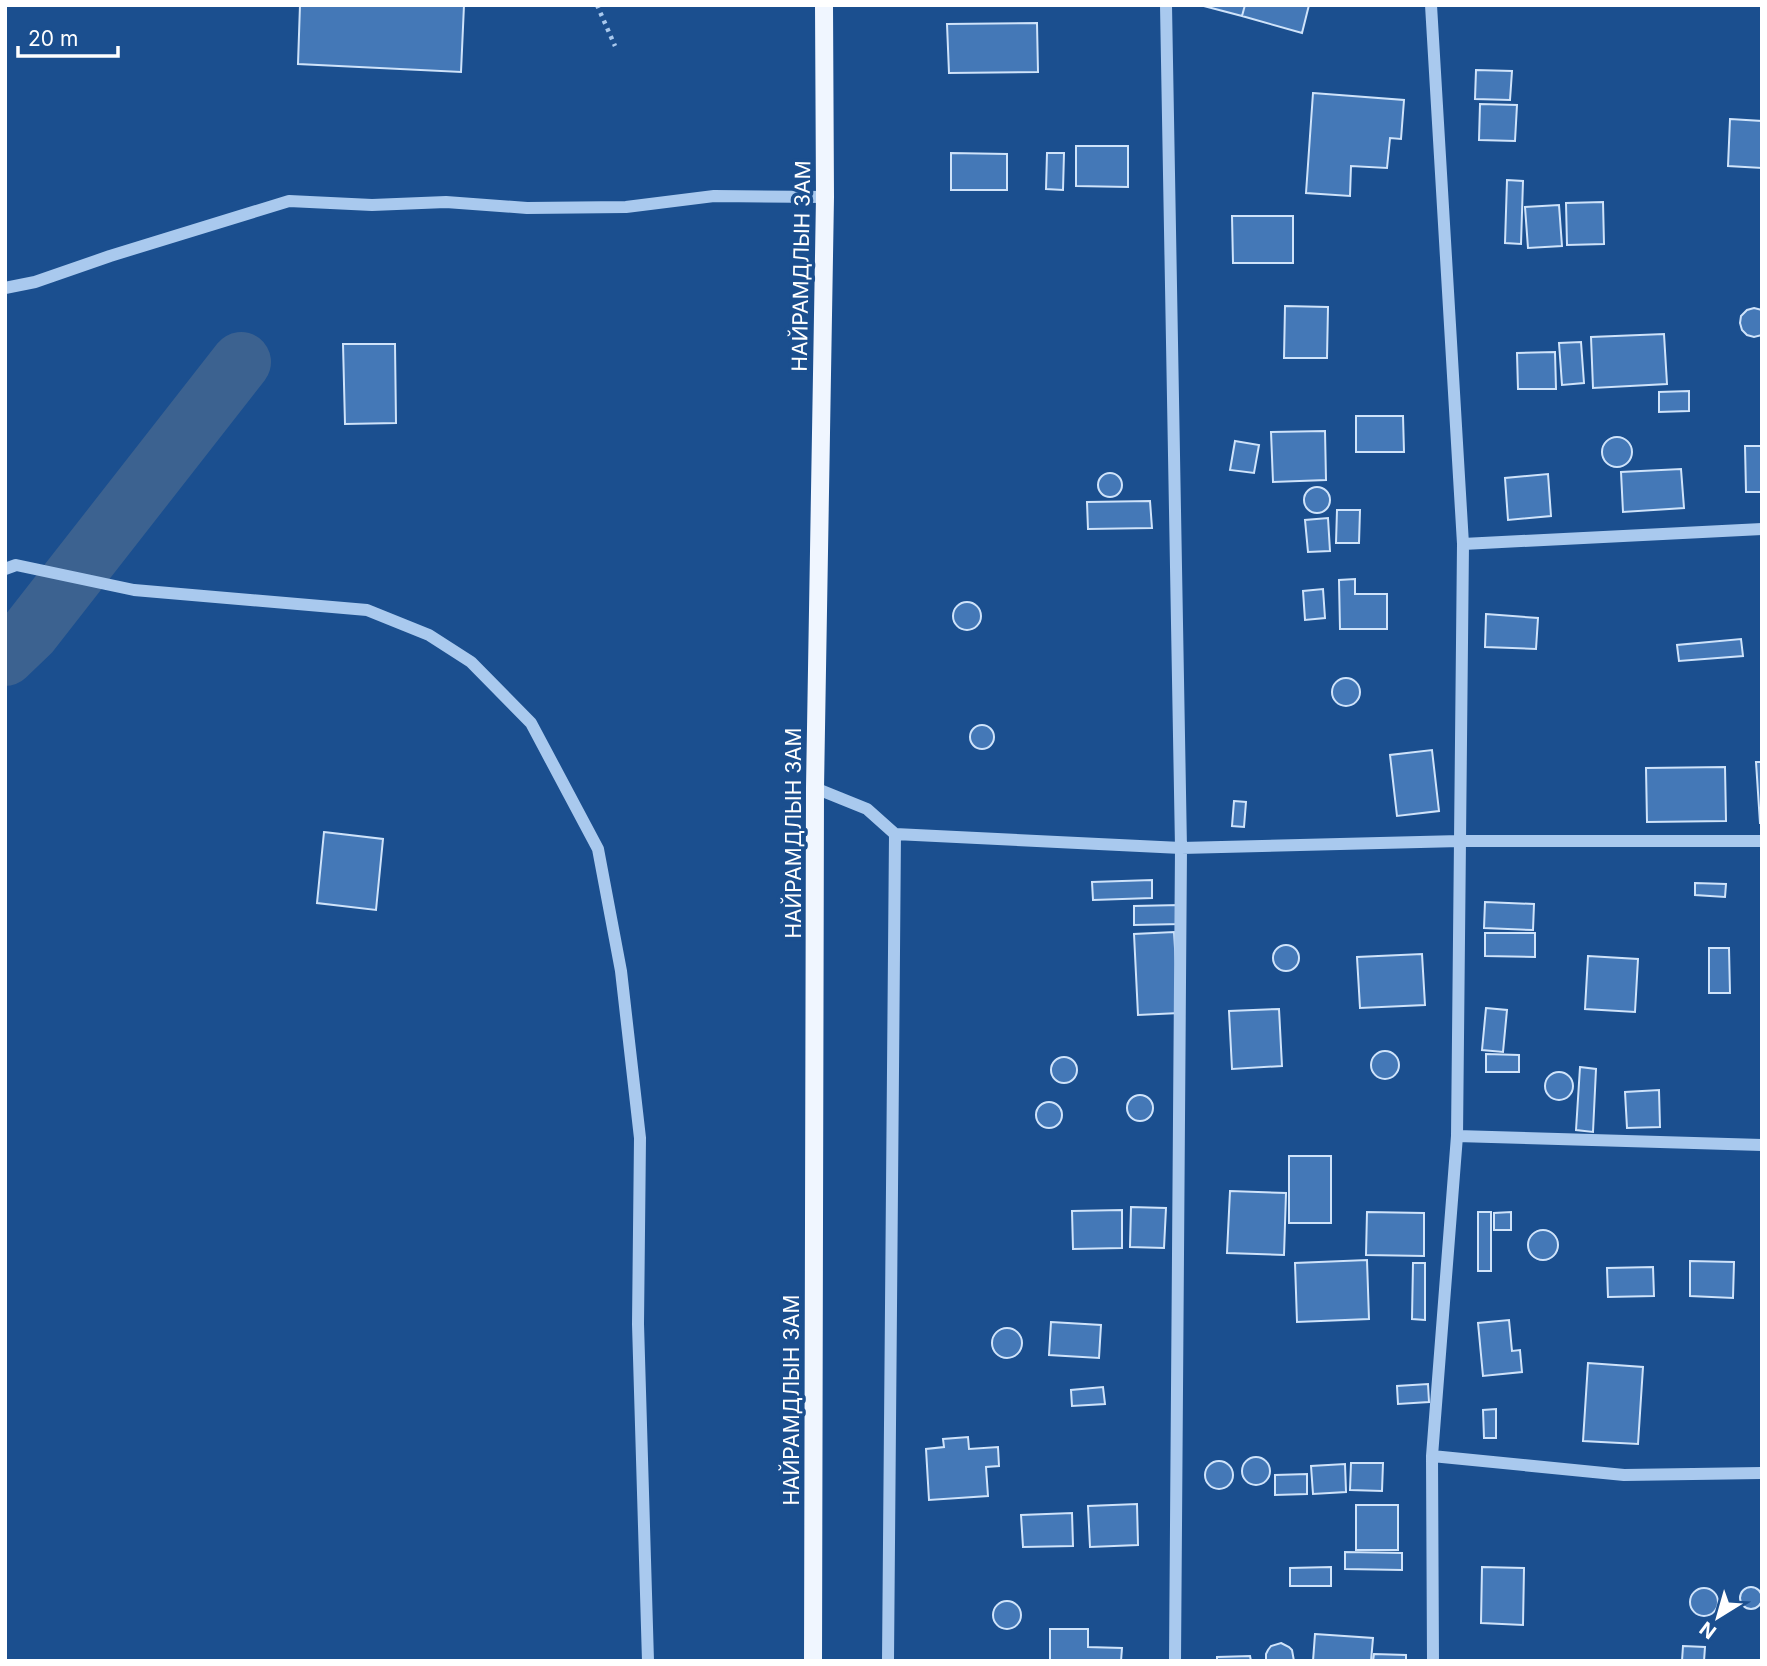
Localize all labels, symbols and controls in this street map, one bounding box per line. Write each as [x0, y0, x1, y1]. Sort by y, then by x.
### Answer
scale bar [18, 14, 117, 58]
text: 20 m [28, 26, 78, 51]
street label: НАЙРАМДЛЫН ЗАМ [786, 160, 815, 372]
street label: НАЙРАМДЛЫН ЗАМ [780, 727, 806, 939]
street label: НАЙРАМДЛЫН ЗАМ [778, 1294, 804, 1506]
north arrow [1683, 1582, 1753, 1652]
text: N [1695, 1617, 1721, 1644]

